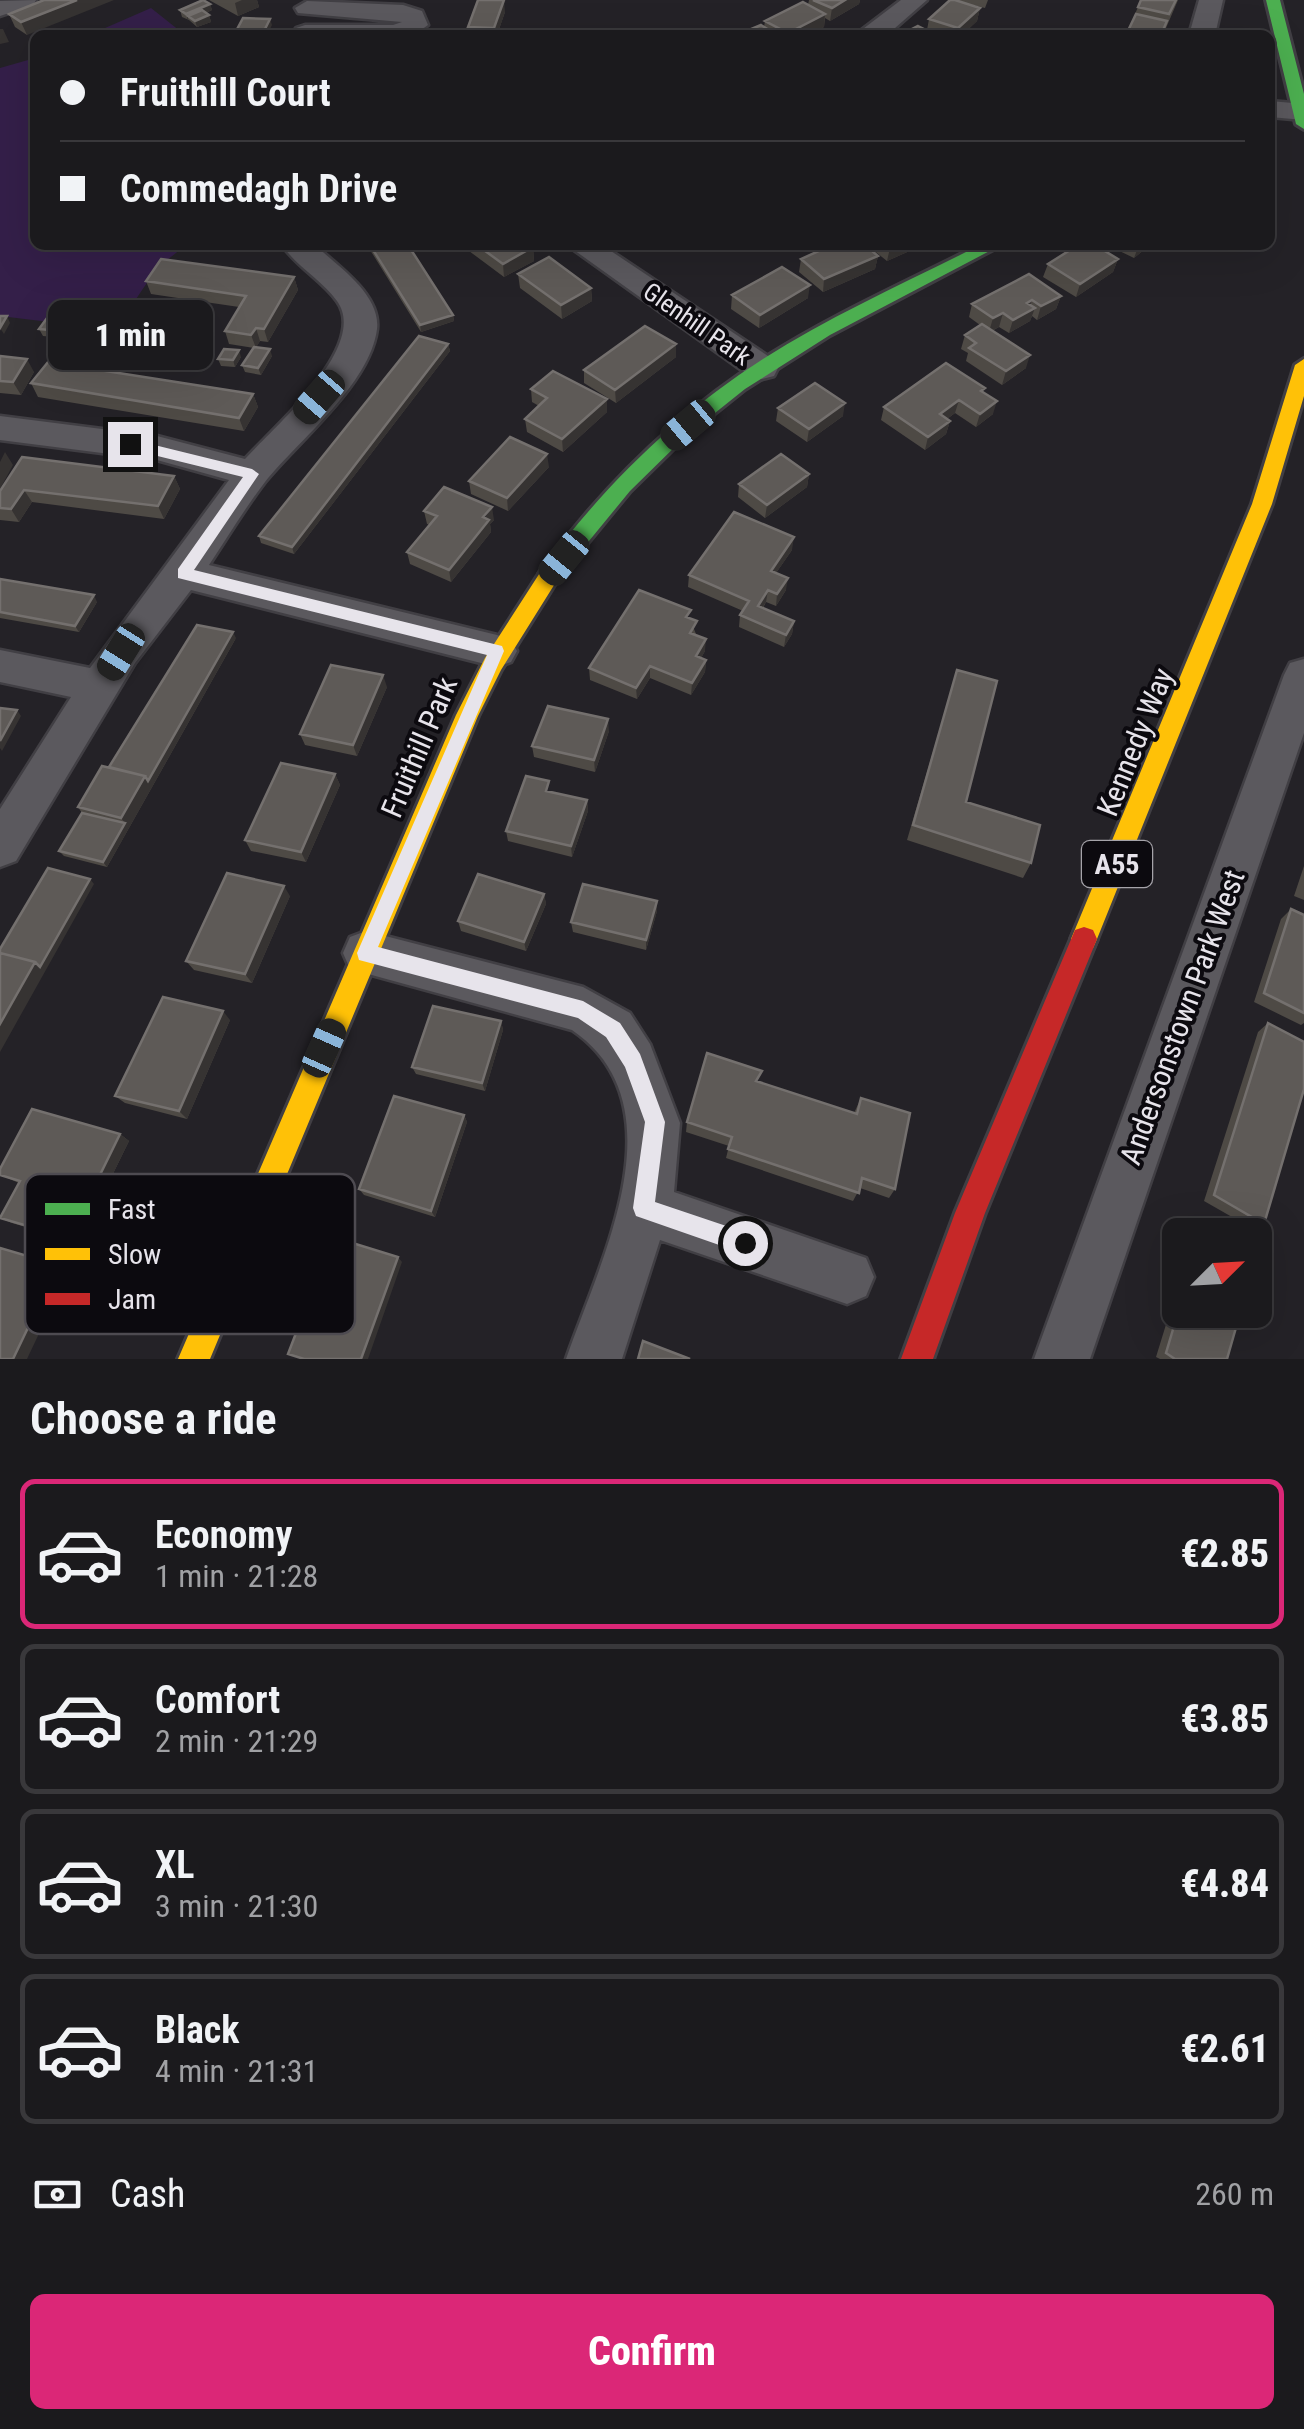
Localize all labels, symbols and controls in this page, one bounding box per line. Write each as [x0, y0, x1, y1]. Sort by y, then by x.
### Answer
text: Fruithill Court [120, 71, 331, 115]
text: Commedagh Drive [120, 167, 397, 211]
street label: Glenhill Park [638, 277, 757, 372]
callout: 1 min [48, 299, 212, 369]
text: 1 min [95, 316, 166, 354]
car [288, 365, 350, 429]
car [655, 394, 721, 456]
route end [108, 422, 153, 467]
car [533, 525, 595, 591]
car [92, 619, 150, 685]
street label: Kennedy Way [1089, 663, 1181, 821]
street label: Fruithill Park [374, 671, 464, 822]
road number: A55 [1082, 841, 1152, 887]
street label: Andersonstown Park West [1112, 865, 1252, 1169]
car [298, 1014, 350, 1082]
legend [25, 1174, 355, 1334]
text: Fast [108, 1193, 155, 1226]
north arrow [1162, 1218, 1272, 1328]
map controls [1162, 1218, 1272, 1328]
route start [723, 1221, 768, 1266]
text: Slow [108, 1238, 161, 1271]
text: Jam [108, 1283, 156, 1316]
text: Choose a ride [30, 1392, 277, 1445]
icon: car [35, 1509, 125, 1599]
text: Economy [155, 1513, 292, 1557]
text: €2.85 [1180, 1532, 1269, 1576]
text: 1 min · 21:28 [155, 1557, 318, 1595]
icon: car [35, 1674, 125, 1764]
text: Comfort [155, 1678, 280, 1722]
text: €3.85 [1180, 1697, 1269, 1741]
text: 2 min · 21:29 [155, 1722, 318, 1760]
icon: car [35, 1839, 125, 1929]
text: XL [155, 1843, 194, 1887]
text: €4.84 [1180, 1862, 1269, 1906]
text: 3 min · 21:30 [155, 1887, 318, 1925]
icon: car [35, 2004, 125, 2094]
text: Black [155, 2008, 239, 2052]
text: €2.61 [1180, 2027, 1269, 2071]
text: 4 min · 21:31 [155, 2052, 318, 2090]
icon: cash [30, 2167, 85, 2222]
text: Cash [110, 2172, 185, 2216]
text: 260 m [1195, 2175, 1274, 2213]
button: Confirm [30, 2294, 1274, 2409]

